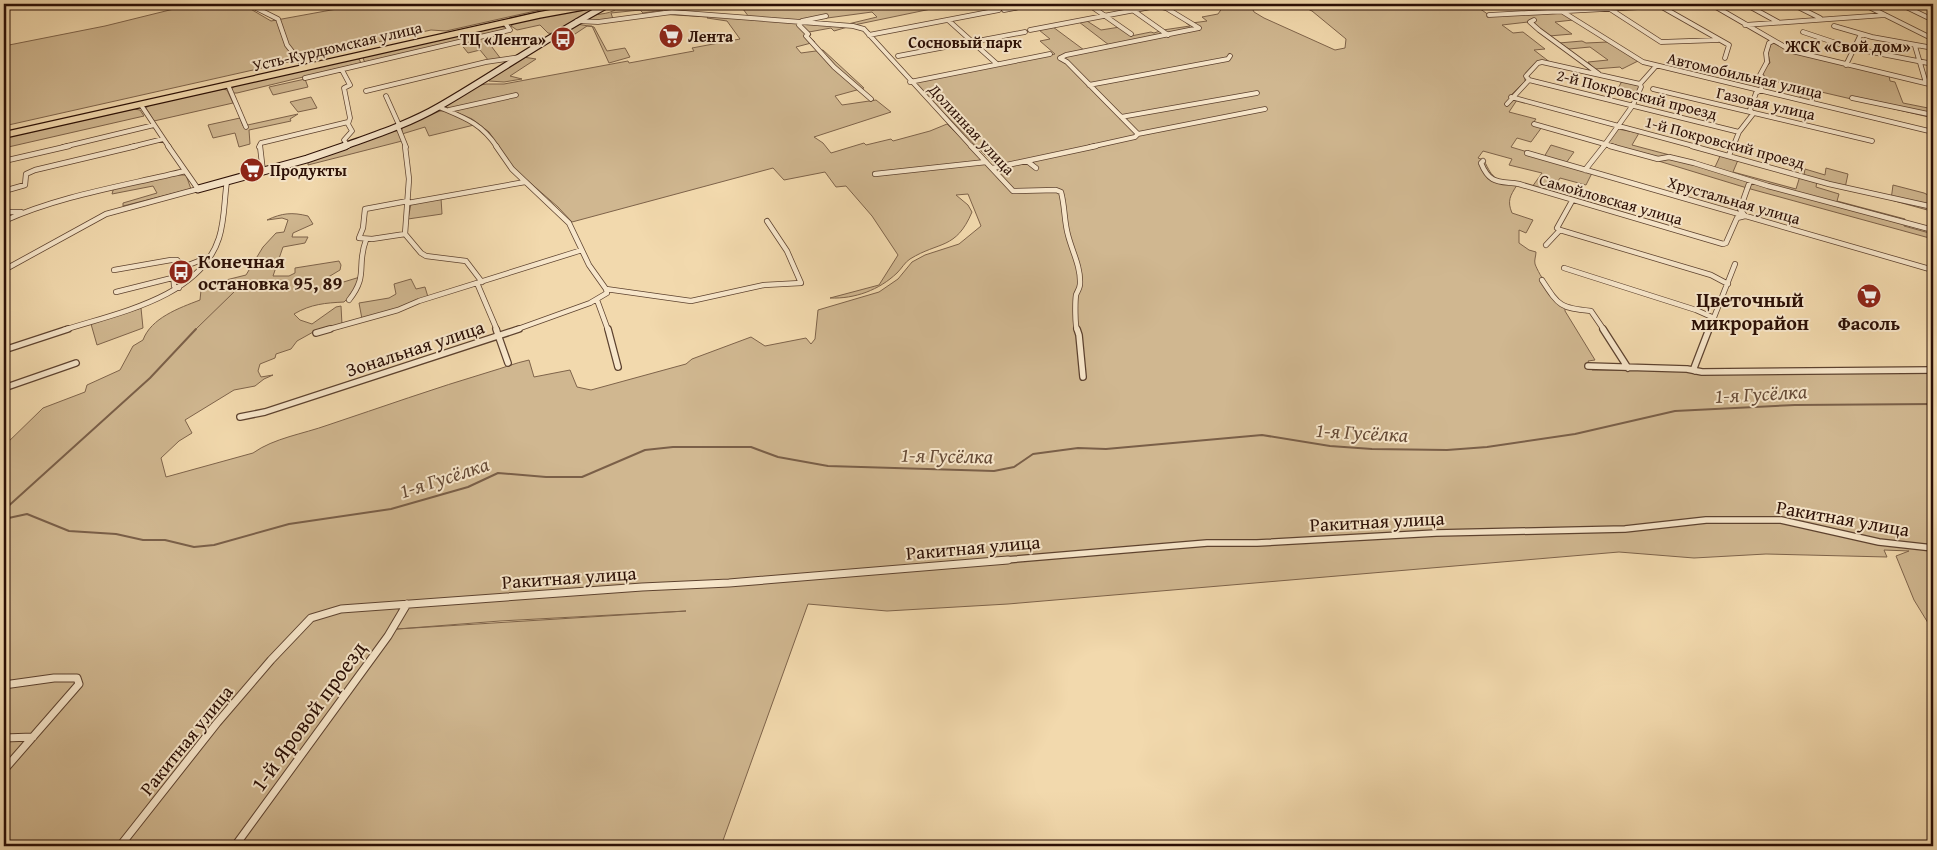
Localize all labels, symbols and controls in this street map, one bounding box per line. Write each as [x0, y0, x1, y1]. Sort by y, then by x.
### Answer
street label: Усть-Курдюмская улица [250, 15, 425, 77]
supermarket icon: Лента [658, 23, 684, 49]
place label: Лента [688, 24, 734, 48]
bus stop icon: ТЦ «Лента» [550, 26, 576, 52]
place label: ТЦ «Лента» [460, 27, 546, 51]
district label: Сосновый парк [908, 30, 1023, 54]
district label: ЖСК «Свой дом» [1784, 34, 1911, 58]
street label: Автомобильная улица [1665, 45, 1825, 105]
street label: 2-й Покровский проезд [1554, 62, 1720, 126]
street label: Долинная улица [922, 77, 1021, 181]
street label: Газовая улица [1714, 80, 1818, 126]
street label: 1-й Покровский проезд [1642, 109, 1808, 175]
supermarket icon: Продукты [239, 157, 265, 183]
place label: Продукты [270, 158, 347, 182]
street label: Самойловская улица [1537, 167, 1686, 231]
street label: Хрустальная улица [1665, 170, 1804, 231]
place label: Конечная остановка 95, 89 [198, 247, 342, 297]
bus stop icon: Конечная остановка 95, 89 [168, 259, 194, 285]
supermarket icon: Фасоль [1856, 283, 1882, 309]
district label: Цветочный микрорайон [1691, 285, 1809, 337]
place label: Фасоль [1838, 309, 1901, 337]
street label: Зональная улица [342, 312, 488, 384]
water label: 1-я Гусёлка [1714, 376, 1809, 410]
water label: 1-я Гусёлка [1315, 415, 1410, 449]
water label: 1-я Гусёлка [901, 440, 994, 470]
water label: 1-я Гусёлка [396, 449, 493, 505]
street label: Ракитная улица [1774, 493, 1912, 543]
street label: Ракитная улица [1309, 503, 1445, 539]
street label: Ракитная улица [905, 527, 1041, 567]
street label: Ракитная улица [501, 558, 637, 596]
street label: 1-й Яровой проезд [242, 634, 374, 798]
street label: Ракитная улица [133, 679, 239, 801]

